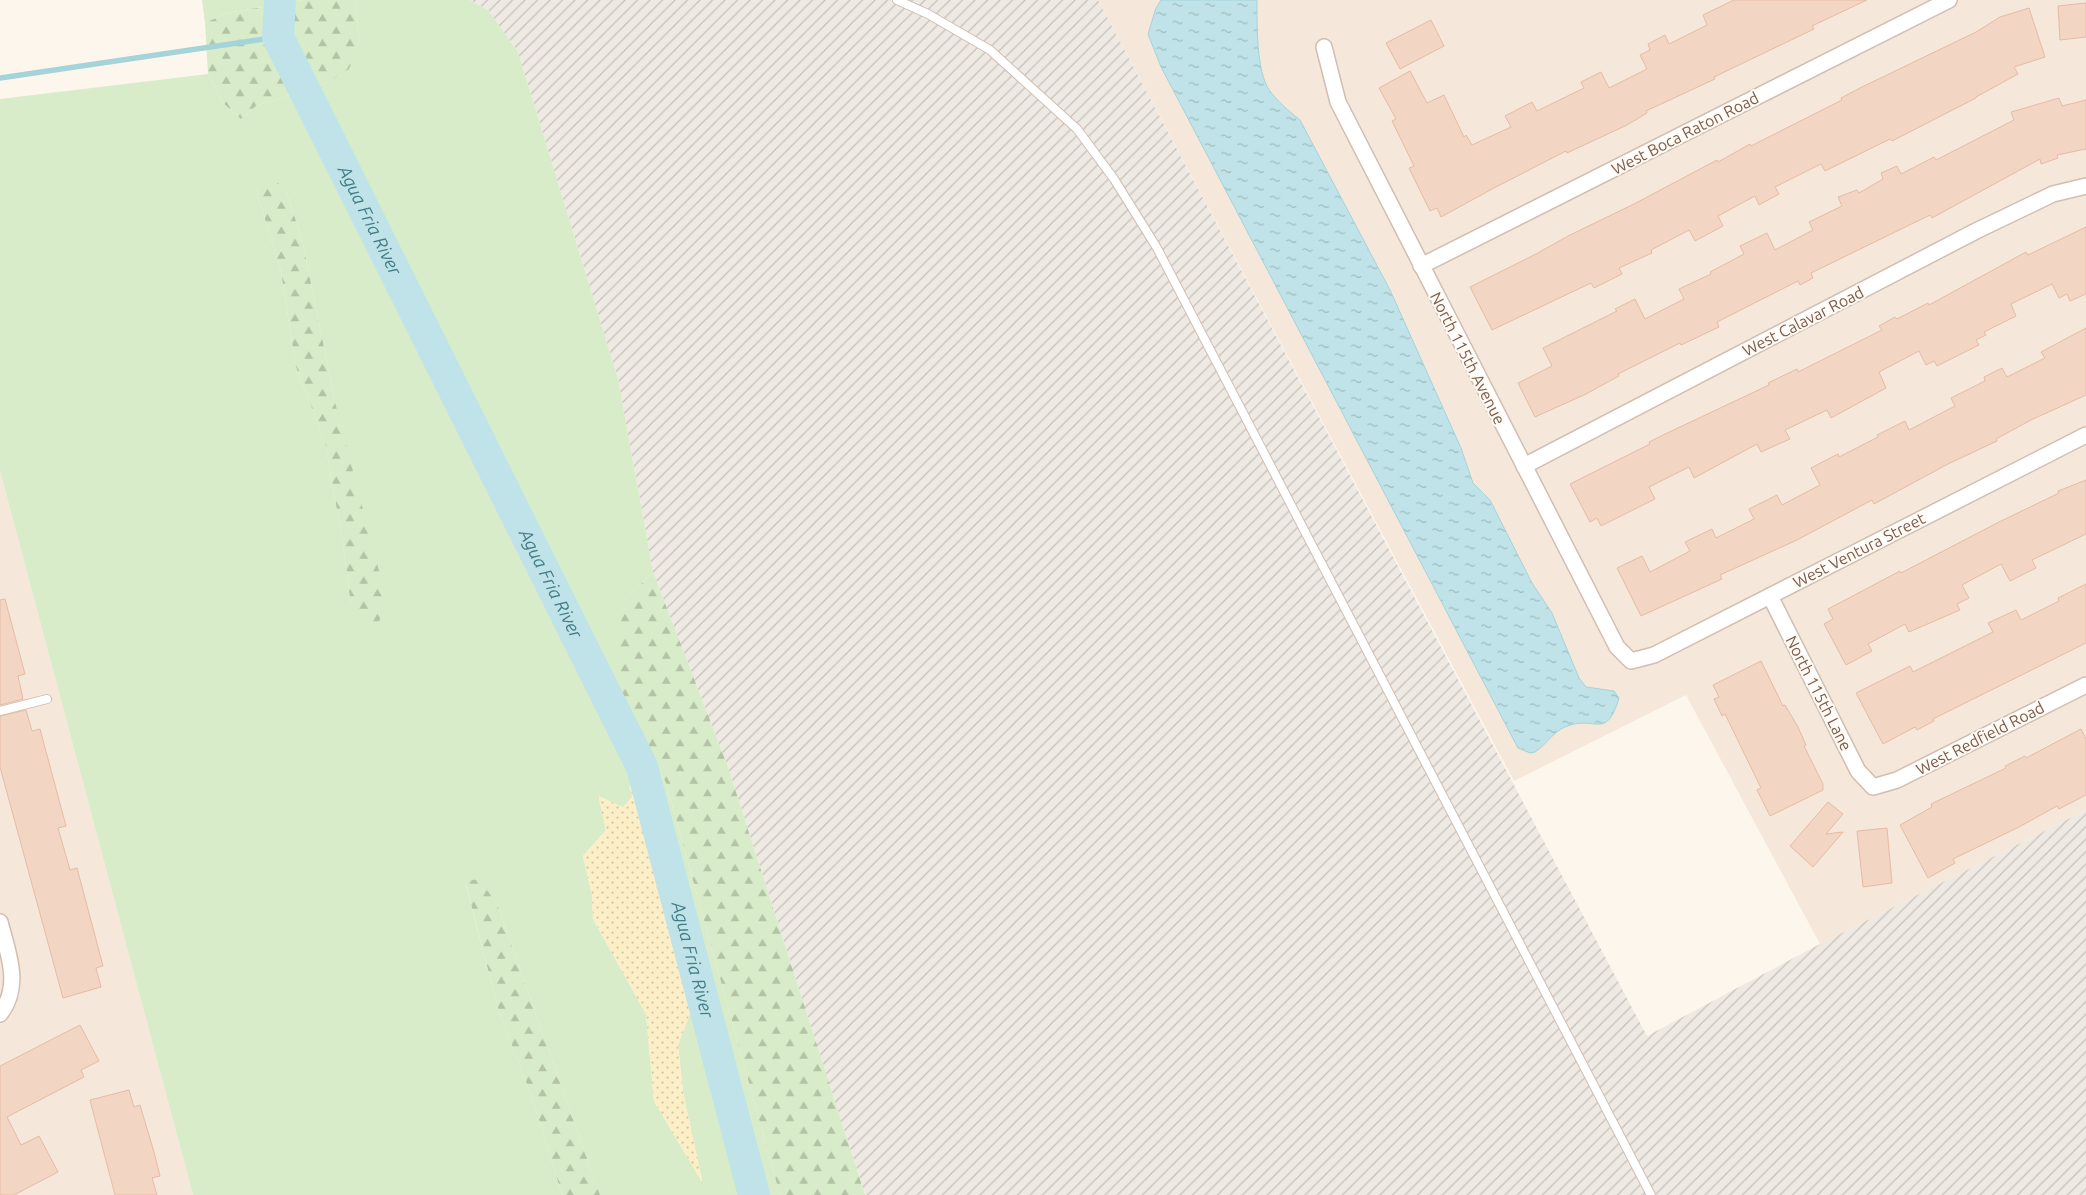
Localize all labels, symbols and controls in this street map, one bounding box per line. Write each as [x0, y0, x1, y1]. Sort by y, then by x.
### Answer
street label: West Boca Raton Road [1608, 88, 1762, 178]
water label: Agua Fria River [334, 161, 406, 279]
street label: West Calavar Road [1739, 283, 1867, 359]
street label: North 115th Avenue [1427, 289, 1509, 427]
street label: West Ventura Street [1790, 509, 1929, 591]
water label: Agua Fria River [515, 524, 588, 642]
street label: North 115th Lane [1782, 633, 1856, 753]
street label: West Redfield Road [1913, 698, 2047, 778]
water label: Agua Fria River [668, 898, 718, 1021]

